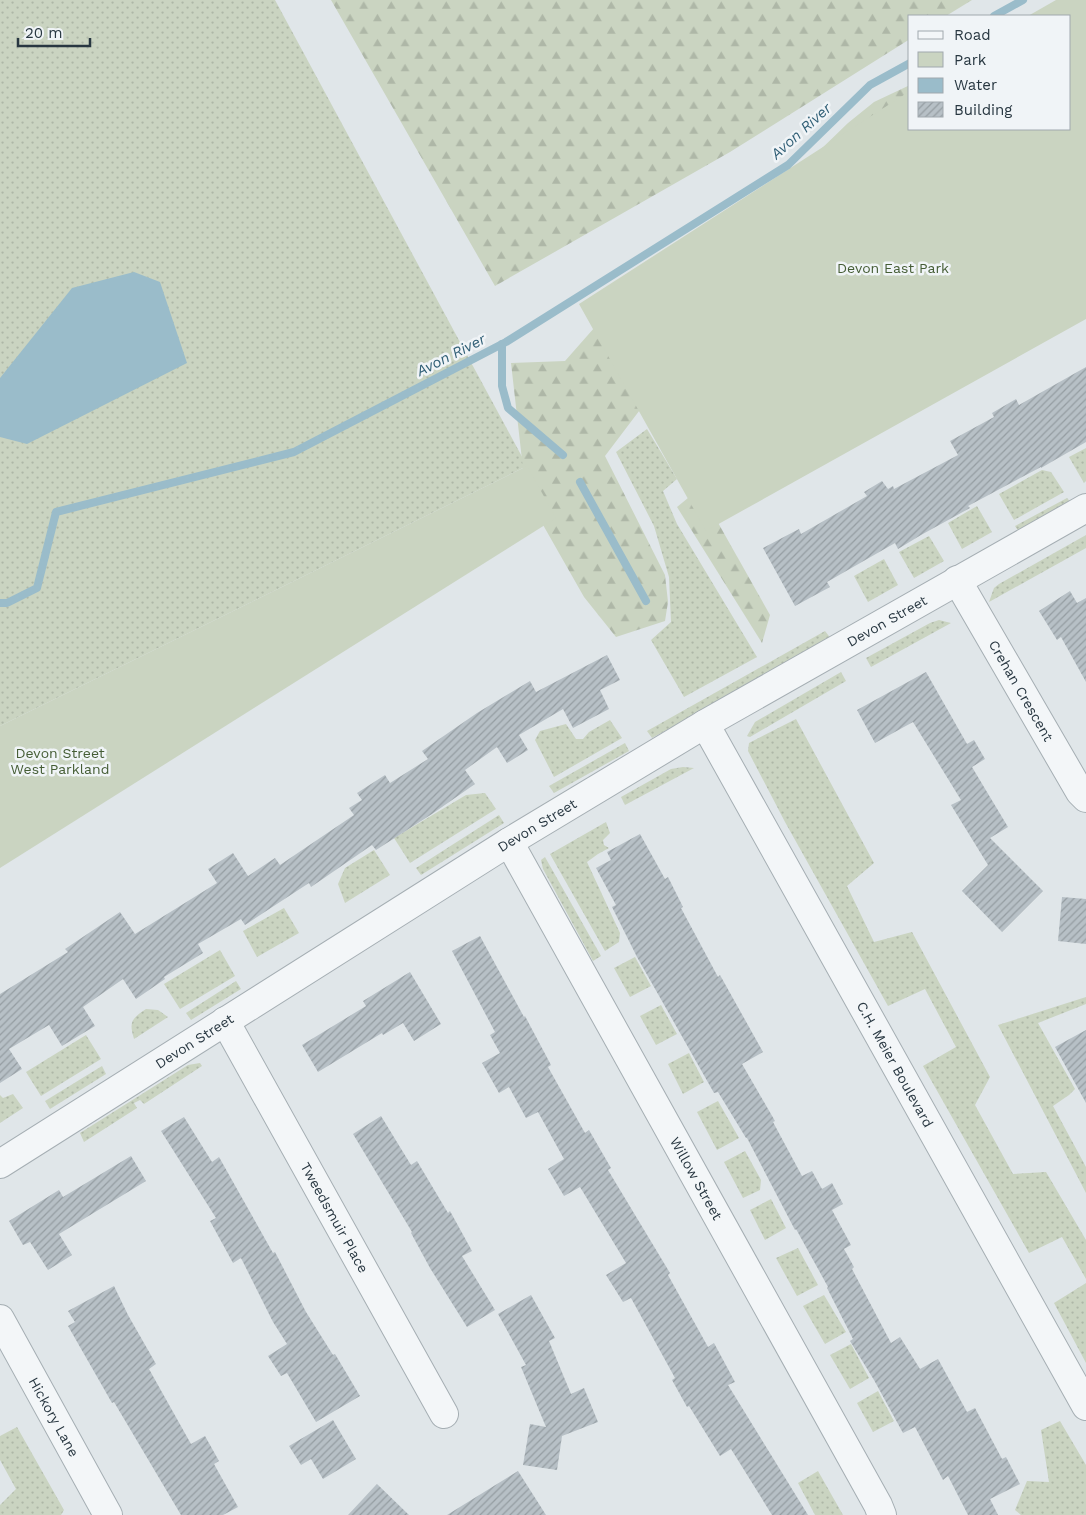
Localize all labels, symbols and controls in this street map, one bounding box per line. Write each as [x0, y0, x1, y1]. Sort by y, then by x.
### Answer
scale bar [18, 15, 90, 47]
legend [908, 15, 1071, 130]
text: 20 m [25, 24, 63, 42]
text: Road [954, 26, 991, 44]
text: Park [954, 51, 987, 69]
text: Water [954, 76, 997, 94]
water label: Avon River [766, 98, 836, 164]
text: Building [954, 101, 1012, 119]
park label: Devon East Park [837, 260, 949, 276]
water label: Avon River [412, 329, 490, 381]
street label: Devon Street [844, 592, 930, 650]
street label: Crehan Crescent [986, 637, 1057, 744]
park label: Devon Street West Parkland [11, 745, 109, 777]
street label: Devon Street [495, 795, 580, 855]
street label: C.H. Meier Boulevard [854, 999, 937, 1130]
street label: Devon Street [152, 1010, 236, 1072]
street label: Willow Street [667, 1134, 726, 1223]
street label: Tweedsmuir Place [297, 1160, 372, 1276]
street label: Hickory Lane [26, 1375, 82, 1460]

